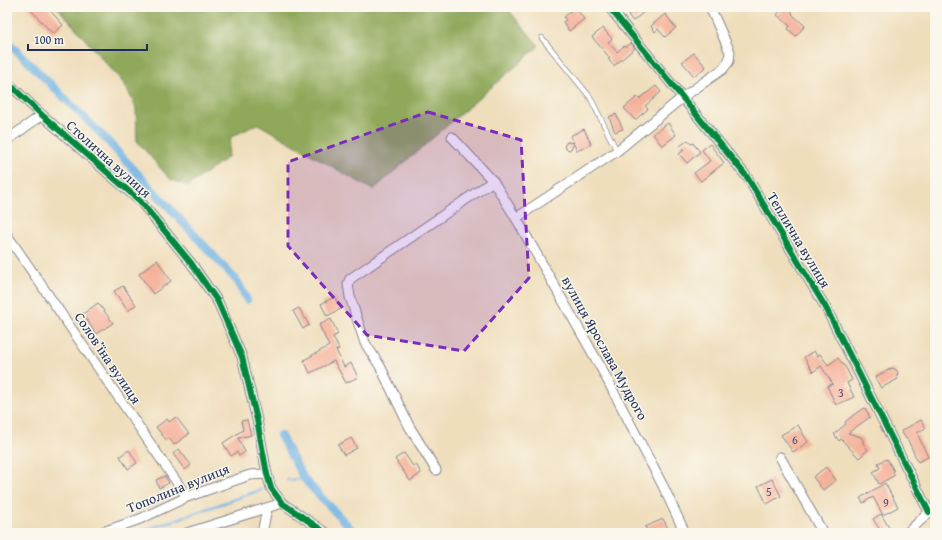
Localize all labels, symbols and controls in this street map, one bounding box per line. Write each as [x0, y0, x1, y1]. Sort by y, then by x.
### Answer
scale bar [28, 26, 147, 52]
text: 100 m [34, 31, 64, 48]
street label: Столична вулиця [62, 115, 156, 203]
street label: Теплична вулиця [762, 188, 836, 292]
street label: вулиця Ярослава Мудрого [557, 272, 653, 424]
street label: Соловʼїна вулиця [70, 308, 146, 408]
house number: 3 [838, 384, 844, 401]
house number: 6 [792, 431, 798, 448]
street label: Тополина вулиця [124, 458, 232, 518]
house number: 5 [766, 483, 772, 500]
house number: 9 [883, 494, 889, 511]

